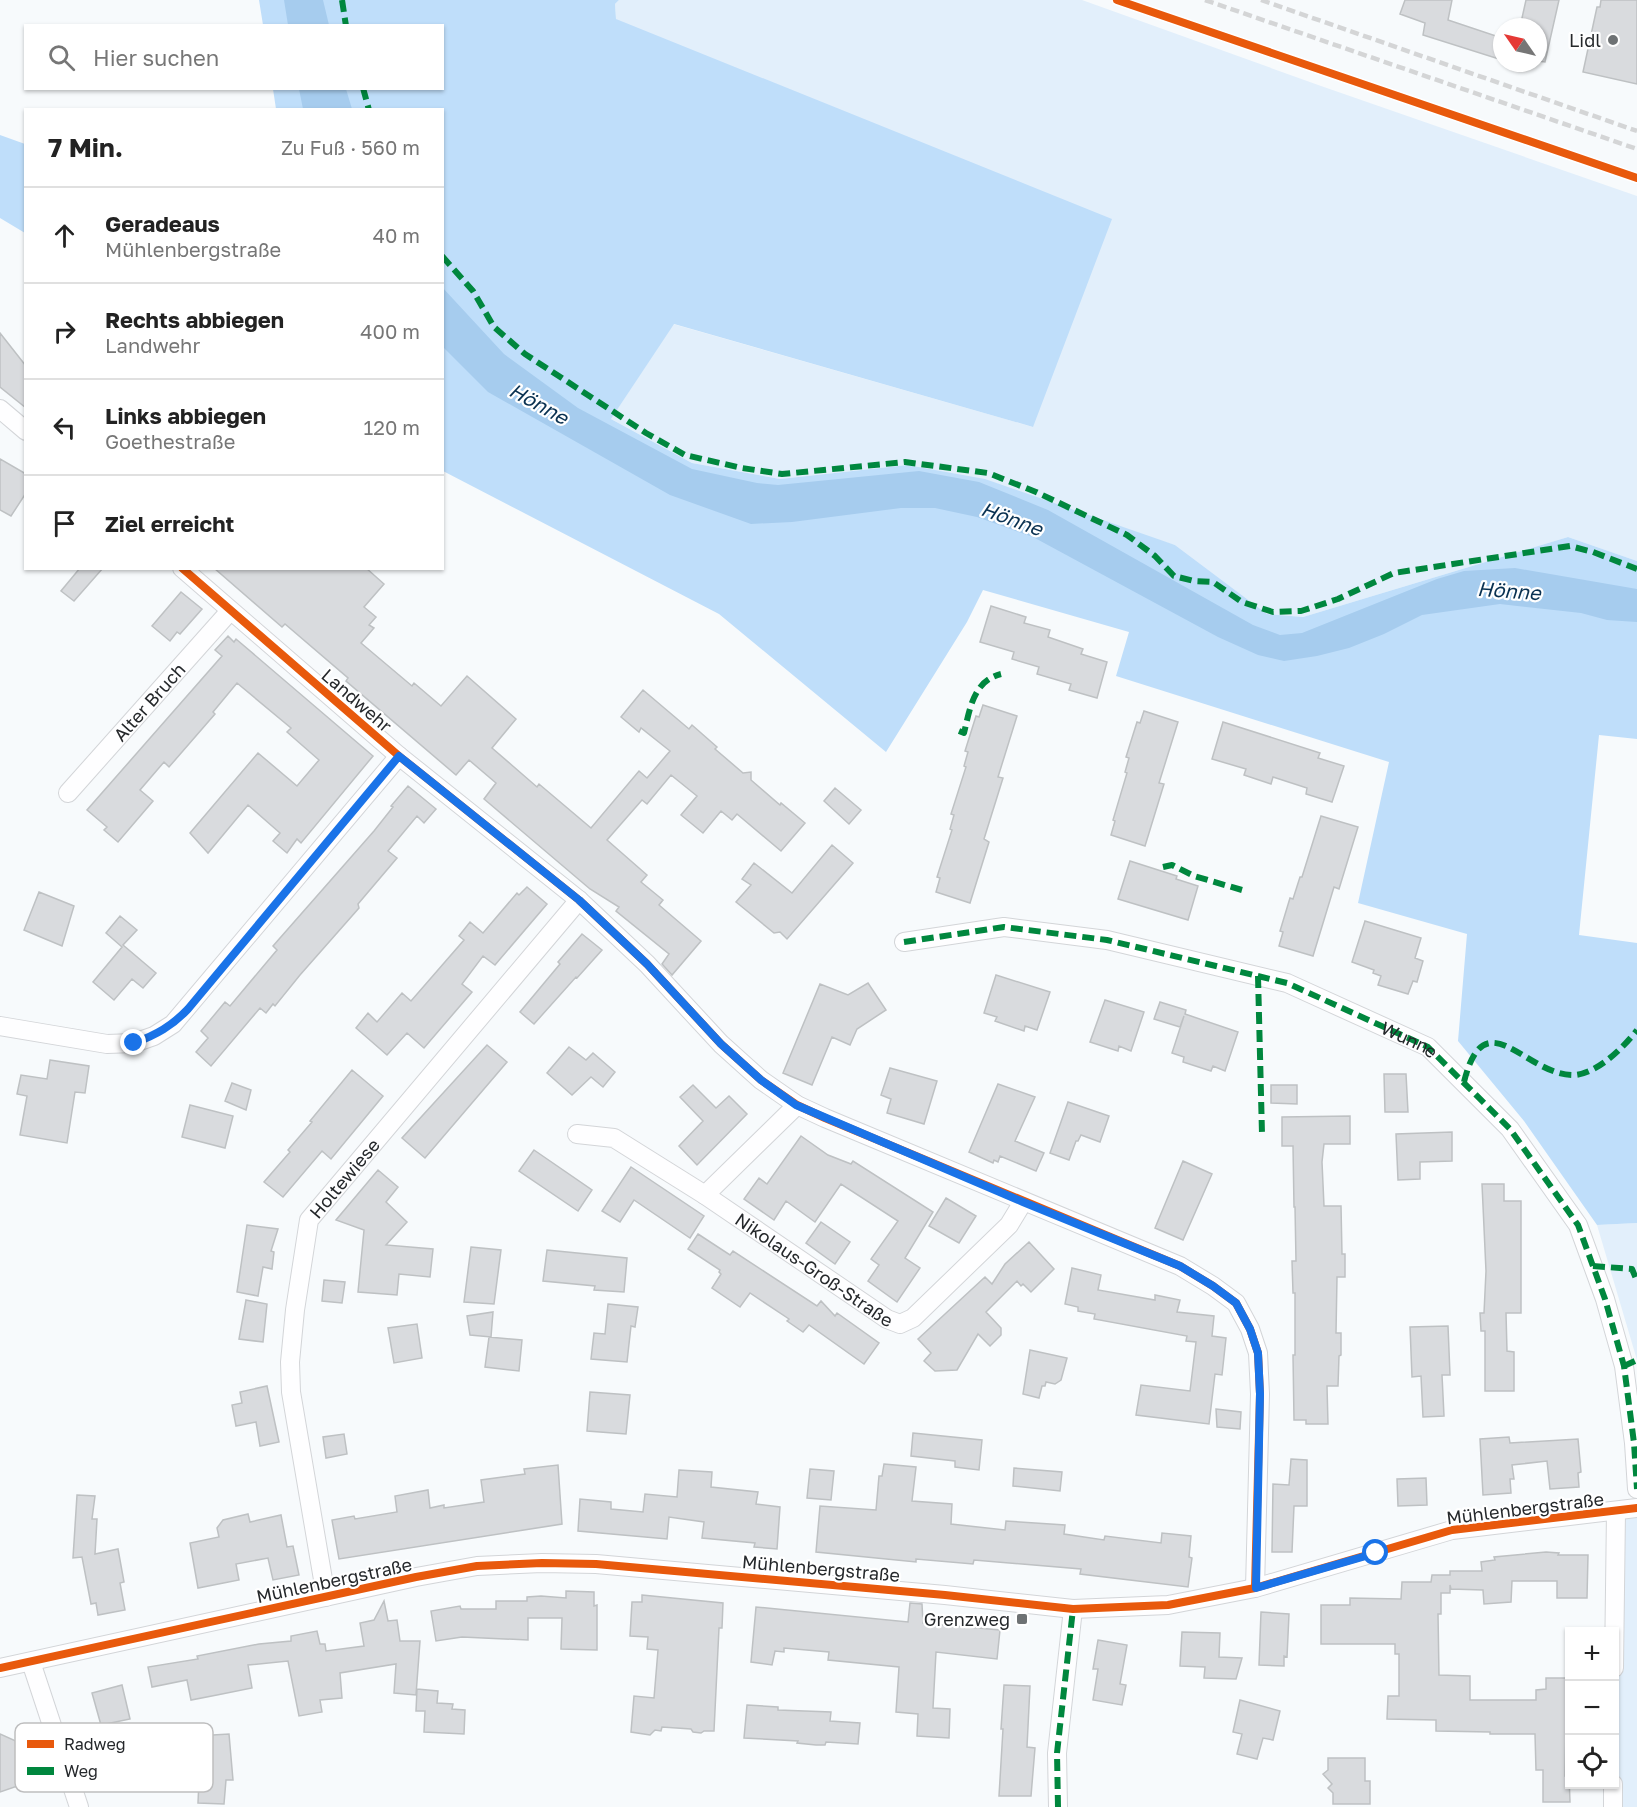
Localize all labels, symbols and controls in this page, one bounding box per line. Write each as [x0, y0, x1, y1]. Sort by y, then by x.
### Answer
north arrow [1493, 18, 1547, 72]
search box [24, 24, 444, 90]
place label: Lidl [1569, 29, 1601, 51]
marker: Lidl [1606, 33, 1620, 47]
icon: search [45, 41, 78, 74]
text: Hier suchen [93, 44, 219, 71]
text: 7 Min. [48, 132, 123, 163]
text: Zu Fuß · 560 m [281, 135, 420, 159]
text: Geradeaus [105, 210, 220, 237]
icon: ahead [48, 219, 81, 252]
text: 40 m [373, 223, 420, 247]
text: Mühlenbergstraße [105, 237, 281, 261]
text: Rechts abbiegen [105, 306, 284, 333]
icon: right [48, 315, 81, 348]
text: 400 m [360, 319, 420, 343]
text: Landwehr [105, 333, 200, 357]
water label: Hönne [505, 377, 574, 430]
text: Links abbiegen [105, 402, 266, 429]
icon: left [48, 411, 81, 444]
text: 120 m [364, 415, 420, 439]
text: Goethestraße [105, 429, 235, 453]
water label: Hönne [978, 496, 1047, 541]
icon: arrive [48, 507, 81, 540]
text: Ziel erreicht [105, 510, 234, 537]
water label: Hönne [1477, 576, 1543, 604]
street label: Alter Bruch [109, 658, 190, 745]
street label: Landwehr [317, 664, 397, 736]
street label: Wunne [1378, 1016, 1443, 1062]
route end [120, 1029, 146, 1055]
street label: Holtewiese [305, 1134, 384, 1222]
street label: Nikolaus-Groß-Straße [731, 1208, 896, 1331]
street label: Mühlenbergstraße [1445, 1487, 1605, 1529]
route start [1362, 1539, 1388, 1565]
street label: Mühlenbergstraße [741, 1550, 901, 1586]
street label: Mühlenbergstraße [254, 1553, 414, 1607]
place label: Grenzweg [924, 1608, 1010, 1630]
marker: Grenzweg [1015, 1612, 1029, 1626]
map controls [1565, 1627, 1619, 1789]
button: + [1565, 1627, 1619, 1681]
button: − [1565, 1681, 1619, 1735]
legend [15, 1723, 213, 1792]
text: Radweg [64, 1734, 126, 1754]
button: locate [1565, 1735, 1619, 1789]
text: Weg [64, 1761, 98, 1781]

